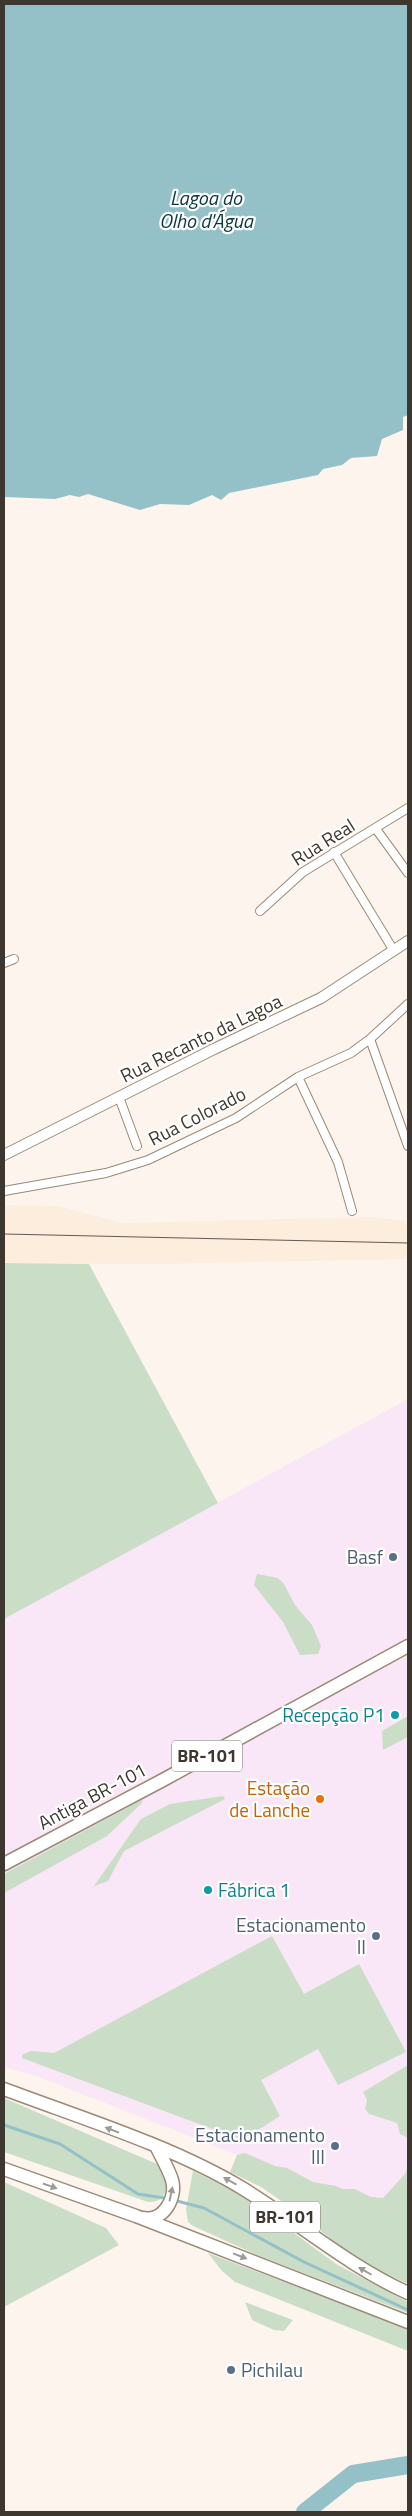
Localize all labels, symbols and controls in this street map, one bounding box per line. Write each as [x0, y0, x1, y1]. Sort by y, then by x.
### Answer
water label: Lagoa do Olho d'Água [159, 182, 254, 236]
street label: Rua Real [285, 811, 360, 873]
street label: Rua Recanto da Lagoa [115, 985, 287, 1089]
street label: Rua Colorado [143, 1079, 251, 1153]
place label: Basf [347, 1542, 384, 1571]
marker: Basf [387, 1551, 399, 1563]
place label: Recepção P1 [282, 1700, 385, 1729]
marker: Recepção P1 [389, 1709, 401, 1721]
road number: BR-101 [172, 1740, 242, 1772]
street label: Antiga BR-101 [32, 1755, 151, 1836]
place label: Estação de Lanche [229, 1773, 310, 1824]
marker: Estação de Lanche [314, 1793, 326, 1805]
place label: Fábrica 1 [218, 1875, 290, 1904]
marker: Fábrica 1 [202, 1884, 214, 1896]
place label: Estacionamento II [236, 1910, 366, 1961]
marker: Estacionamento II [370, 1930, 382, 1942]
place label: Estacionamento III [195, 2120, 325, 2171]
one-way arrow [105, 2126, 119, 2134]
marker: Estacionamento III [329, 2140, 341, 2152]
one-way arrow [223, 2177, 236, 2186]
one-way arrow [42, 2183, 57, 2190]
one-way arrow [167, 2187, 175, 2202]
road number: BR-101 [250, 2202, 320, 2232]
one-way arrow [233, 2253, 247, 2261]
one-way arrow [358, 2267, 371, 2276]
place label: Pichilau [241, 2355, 303, 2384]
marker: Pichilau [225, 2364, 237, 2376]

